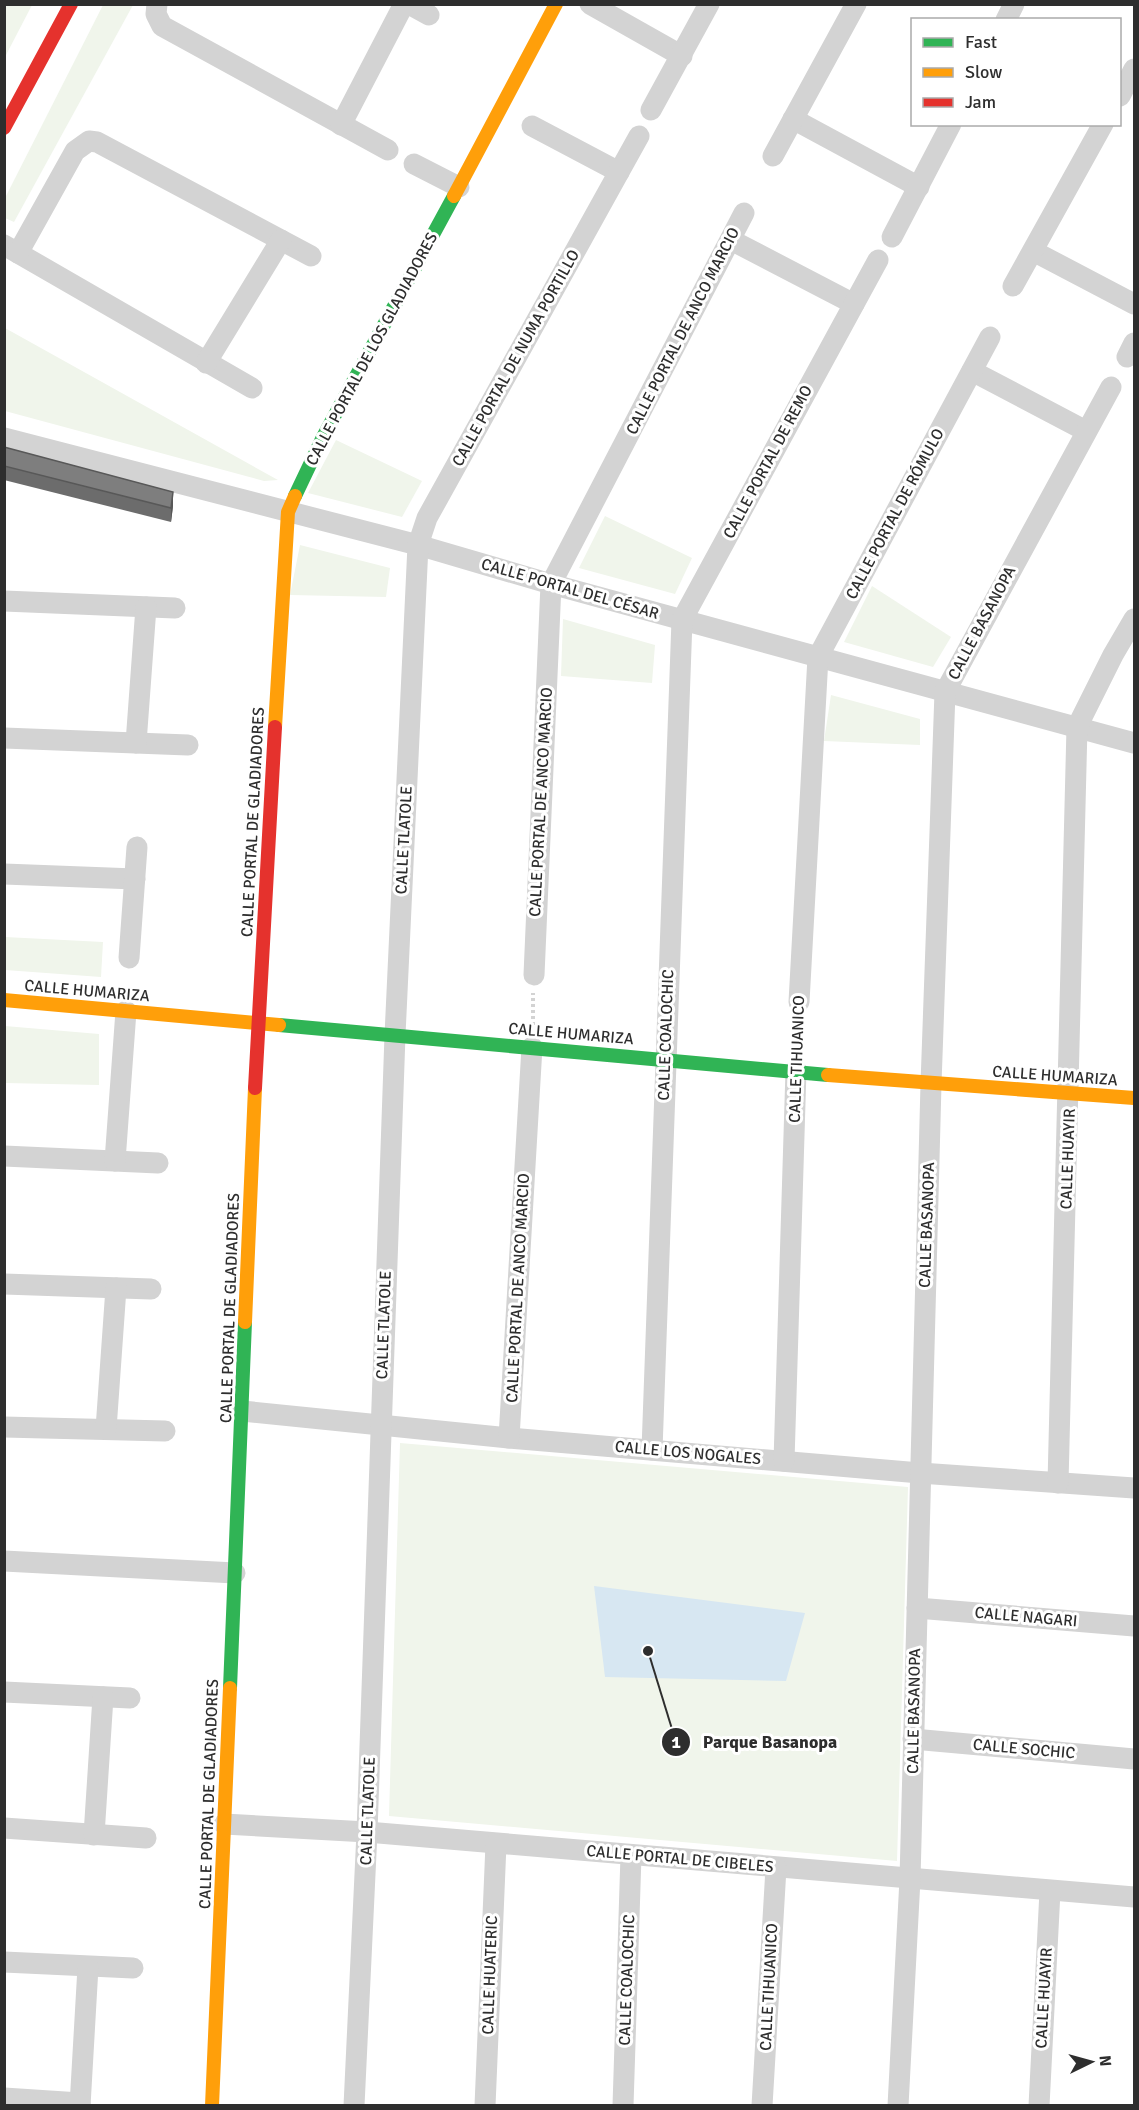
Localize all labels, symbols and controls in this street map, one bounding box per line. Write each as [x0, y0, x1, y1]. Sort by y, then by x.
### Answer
legend [911, 18, 1121, 126]
text: Fast [965, 31, 997, 53]
text: Slow [965, 61, 1002, 83]
text: Jam [965, 91, 996, 113]
street label: CALLE PORTAL DE ANCO MARCIO [622, 224, 744, 438]
street label: CALLE PORTAL DE LOS GLADIADORES [302, 229, 442, 469]
street label: CALLE PORTAL DE NUMA PORTILLO [448, 246, 584, 470]
street label: CALLE PORTAL DE REMO [719, 382, 817, 542]
street label: CALLE PORTAL DE RÓMULO [841, 425, 949, 603]
street label: CALLE PORTAL DEL CÉSAR [479, 554, 662, 624]
street label: CALLE BASANOPA [944, 563, 1020, 683]
street label: CALLE PORTAL DE ANCO MARCIO [525, 687, 557, 917]
street label: CALLE PORTAL DE GLADIADORES [237, 706, 269, 938]
street label: CALLE TLATOLE [391, 785, 417, 895]
street label: CALLE COALOCHIC [654, 969, 678, 1101]
street label: CALLE HUMARIZA [24, 976, 151, 1006]
street label: CALLE TIHUANICO [785, 995, 809, 1123]
street label: CALLE HUMARIZA [508, 1019, 635, 1049]
street label: CALLE HUMARIZA [992, 1062, 1119, 1090]
street label: CALLE HUAYIR [1056, 1108, 1080, 1210]
street label: CALLE BASANOPA [915, 1162, 939, 1288]
street label: CALLE PORTAL DE ANCO MARCIO [502, 1173, 534, 1403]
street label: CALLE PORTAL DE GLADIADORES [216, 1192, 244, 1423]
street label: CALLE TLATOLE [372, 1270, 396, 1380]
street label: CALLE LOS NOGALES [614, 1437, 762, 1469]
street label: CALLE NAGARI [974, 1603, 1078, 1631]
street label: CALLE BASANOPA [903, 1648, 925, 1774]
street label: CALLE PORTAL DE GLADIADORES [195, 1678, 223, 1909]
callout: Parque Basanopa [661, 1724, 849, 1760]
text: 1 [671, 1731, 681, 1753]
text: Parque Basanopa [703, 1731, 837, 1753]
street label: CALLE SOCHIC [972, 1735, 1076, 1763]
street label: CALLE TLATOLE [356, 1756, 380, 1866]
street label: CALLE PORTAL DE CIBELES [586, 1841, 775, 1877]
street label: CALLE COALOCHIC [615, 1914, 639, 2046]
street label: CALLE HUATERIC [478, 1915, 502, 2035]
street label: CALLE TIHUANICO [756, 1923, 782, 2051]
street label: CALLE HUAYIR [1031, 1947, 1057, 2049]
north arrow [1061, 2032, 1121, 2092]
text: N [1094, 2054, 1115, 2067]

